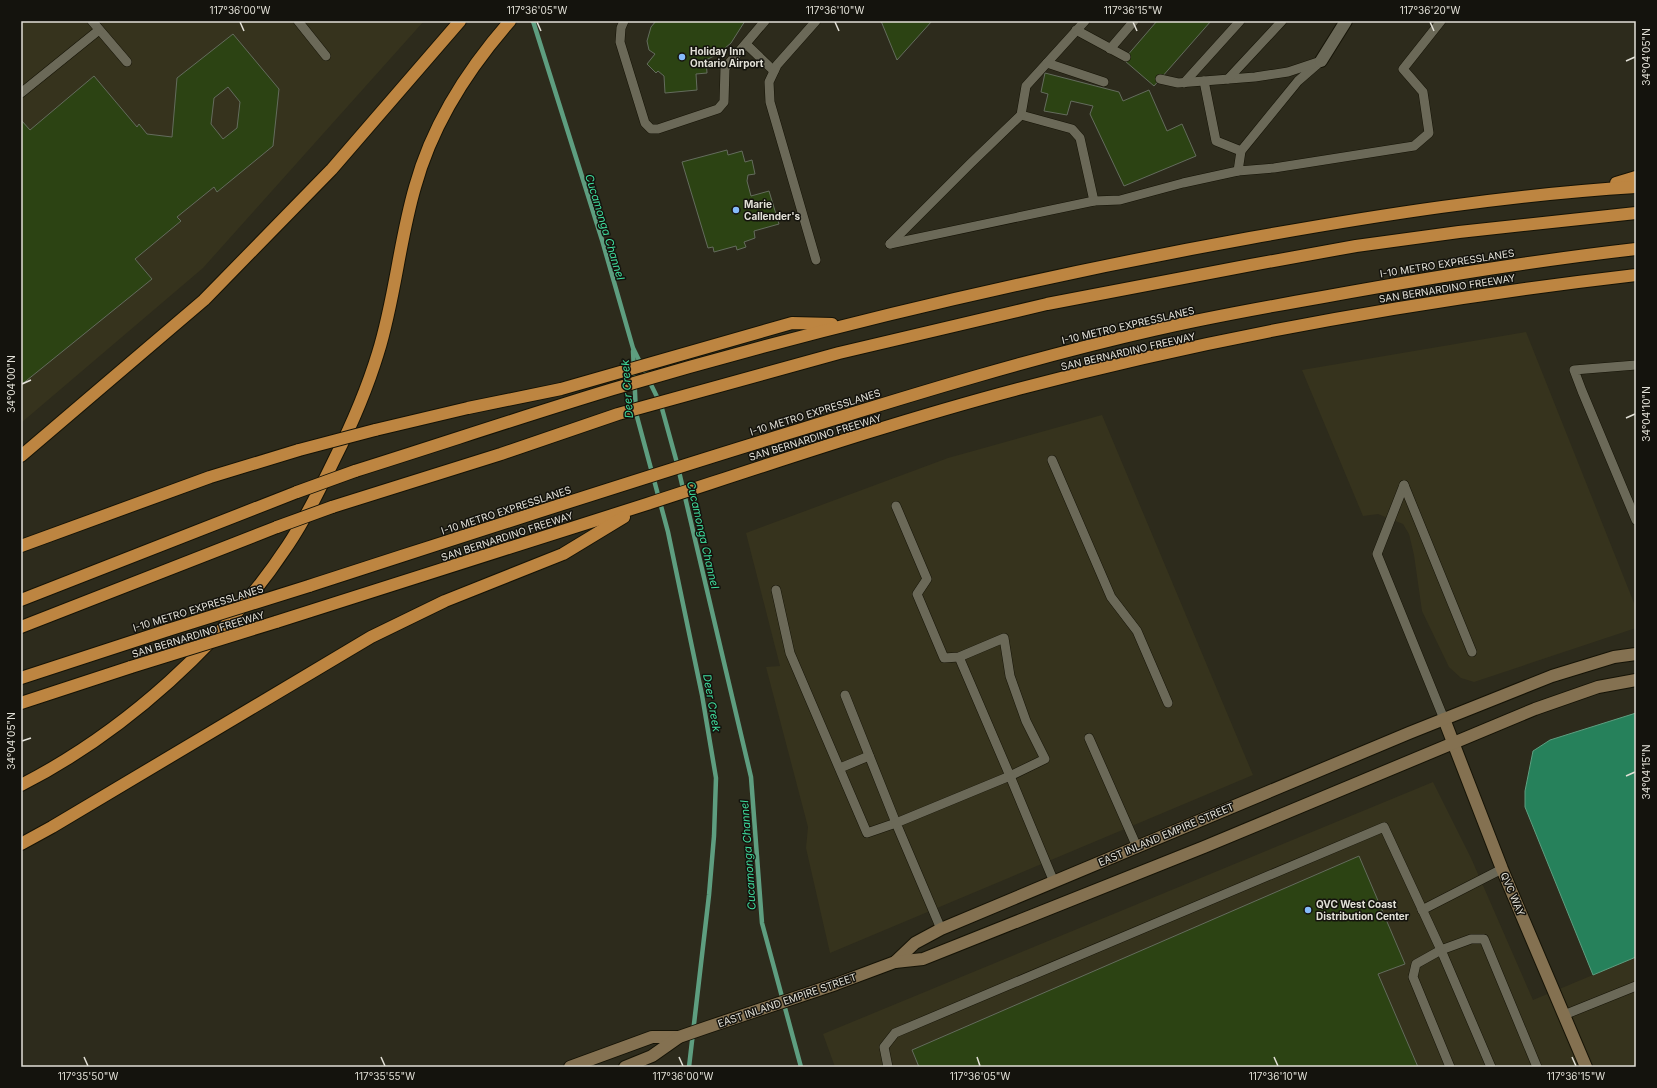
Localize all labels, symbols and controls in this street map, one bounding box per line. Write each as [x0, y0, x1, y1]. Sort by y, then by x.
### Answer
text: 117°36'00"W [210, 4, 271, 16]
text: 117°36'05"W [507, 4, 567, 16]
text: 117°36'10"W [806, 4, 864, 16]
text: 117°36'15"W [1104, 4, 1162, 16]
text: 117°36'20"W [1400, 4, 1460, 16]
text: 34°04'05"N [1640, 28, 1652, 86]
place label: Holiday Inn Ontario Airport [690, 45, 764, 69]
marker: Holiday Inn Ontario Airport [677, 52, 687, 62]
water label: Cucamonga Channel [582, 172, 628, 282]
place label: Marie Callender's [744, 198, 800, 222]
marker: Marie Callender's [731, 205, 741, 215]
street label: I-10 METRO EXPRESSLANES [1379, 246, 1515, 280]
street label: SAN BERNARDINO FREEWAY [1378, 271, 1516, 305]
street label: I-10 METRO EXPRESSLANES [1060, 304, 1196, 346]
street label: SAN BERNARDINO FREEWAY [1059, 330, 1197, 372]
text: 34°04'00"N [5, 355, 17, 413]
water label: Deer Creek [618, 358, 636, 419]
street label: I-10 METRO EXPRESSLANES [748, 386, 882, 438]
text: 34°04'10"N [1640, 386, 1652, 442]
street label: SAN BERNARDINO FREEWAY [747, 411, 883, 463]
water label: Cucamonga Channel [684, 480, 722, 591]
street label: I-10 METRO EXPRESSLANES [440, 483, 572, 537]
street label: SAN BERNARDINO FREEWAY [440, 509, 575, 563]
street label: I-10 METRO EXPRESSLANES [131, 582, 265, 634]
street label: SAN BERNARDINO FREEWAY [130, 608, 266, 660]
water label: Deer Creek [700, 673, 724, 734]
text: 34°04'05"N [5, 712, 17, 770]
text: 34°04'15"N [1640, 744, 1652, 800]
water label: Cucamonga Channel [737, 799, 759, 910]
street label: EAST INLAND EMPIRE STREET [1096, 800, 1236, 868]
street label: QVC WAY [1498, 870, 1528, 918]
place label: QVC West Coast Distribution Center [1316, 898, 1409, 922]
marker: QVC West Coast Distribution Center [1303, 905, 1313, 915]
street label: EAST INLAND EMPIRE STREET [716, 971, 858, 1029]
text: 117°35'50"W [58, 1070, 118, 1082]
text: 117°35'55"W [355, 1070, 415, 1082]
text: 117°36'00"W [653, 1070, 714, 1082]
text: 117°36'05"W [950, 1070, 1010, 1082]
text: 117°36'10"W [1249, 1070, 1307, 1082]
text: 117°36'15"W [1547, 1070, 1605, 1082]

